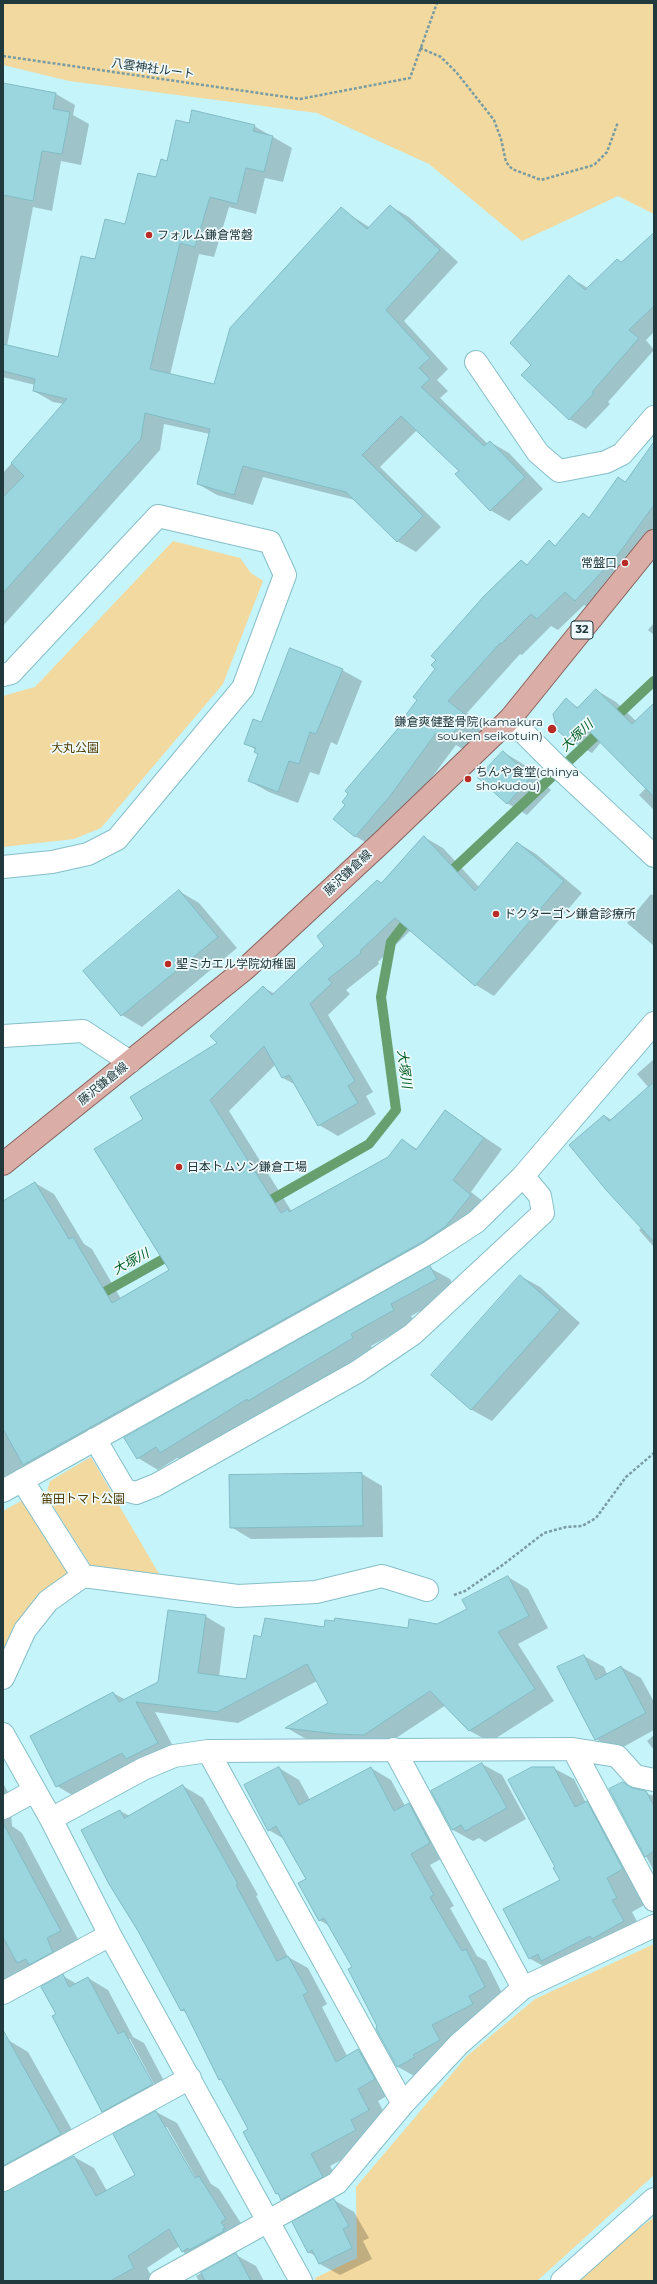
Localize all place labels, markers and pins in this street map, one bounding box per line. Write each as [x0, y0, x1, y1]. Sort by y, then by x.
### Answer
place label: フォルム鎌倉常磐 [157, 228, 253, 242]
marker: フォルム鎌倉常磐 [144, 230, 154, 240]
place label: 常盤口 [581, 556, 617, 570]
marker: 常盤口 [620, 558, 630, 568]
place label: 鎌倉爽健整骨院(kamakura souken seikotuin) [395, 715, 543, 743]
marker: 鎌倉爽健整骨院(kamakura souken seikotuin) [546, 723, 558, 735]
place label: ちんや食堂(chinya shokudou) [476, 765, 579, 793]
marker: ちんや食堂(chinya shokudou) [463, 774, 473, 784]
place label: ドクターゴン鎌倉診療所 [504, 907, 636, 921]
marker: ドクターゴン鎌倉診療所 [491, 909, 501, 919]
place label: 聖ミカエル学院幼稚園 [176, 957, 296, 971]
marker: 聖ミカエル学院幼稚園 [163, 959, 173, 969]
place label: 日本トムソン鎌倉工場 [187, 1160, 307, 1174]
marker: 日本トムソン鎌倉工場 [174, 1162, 184, 1172]

